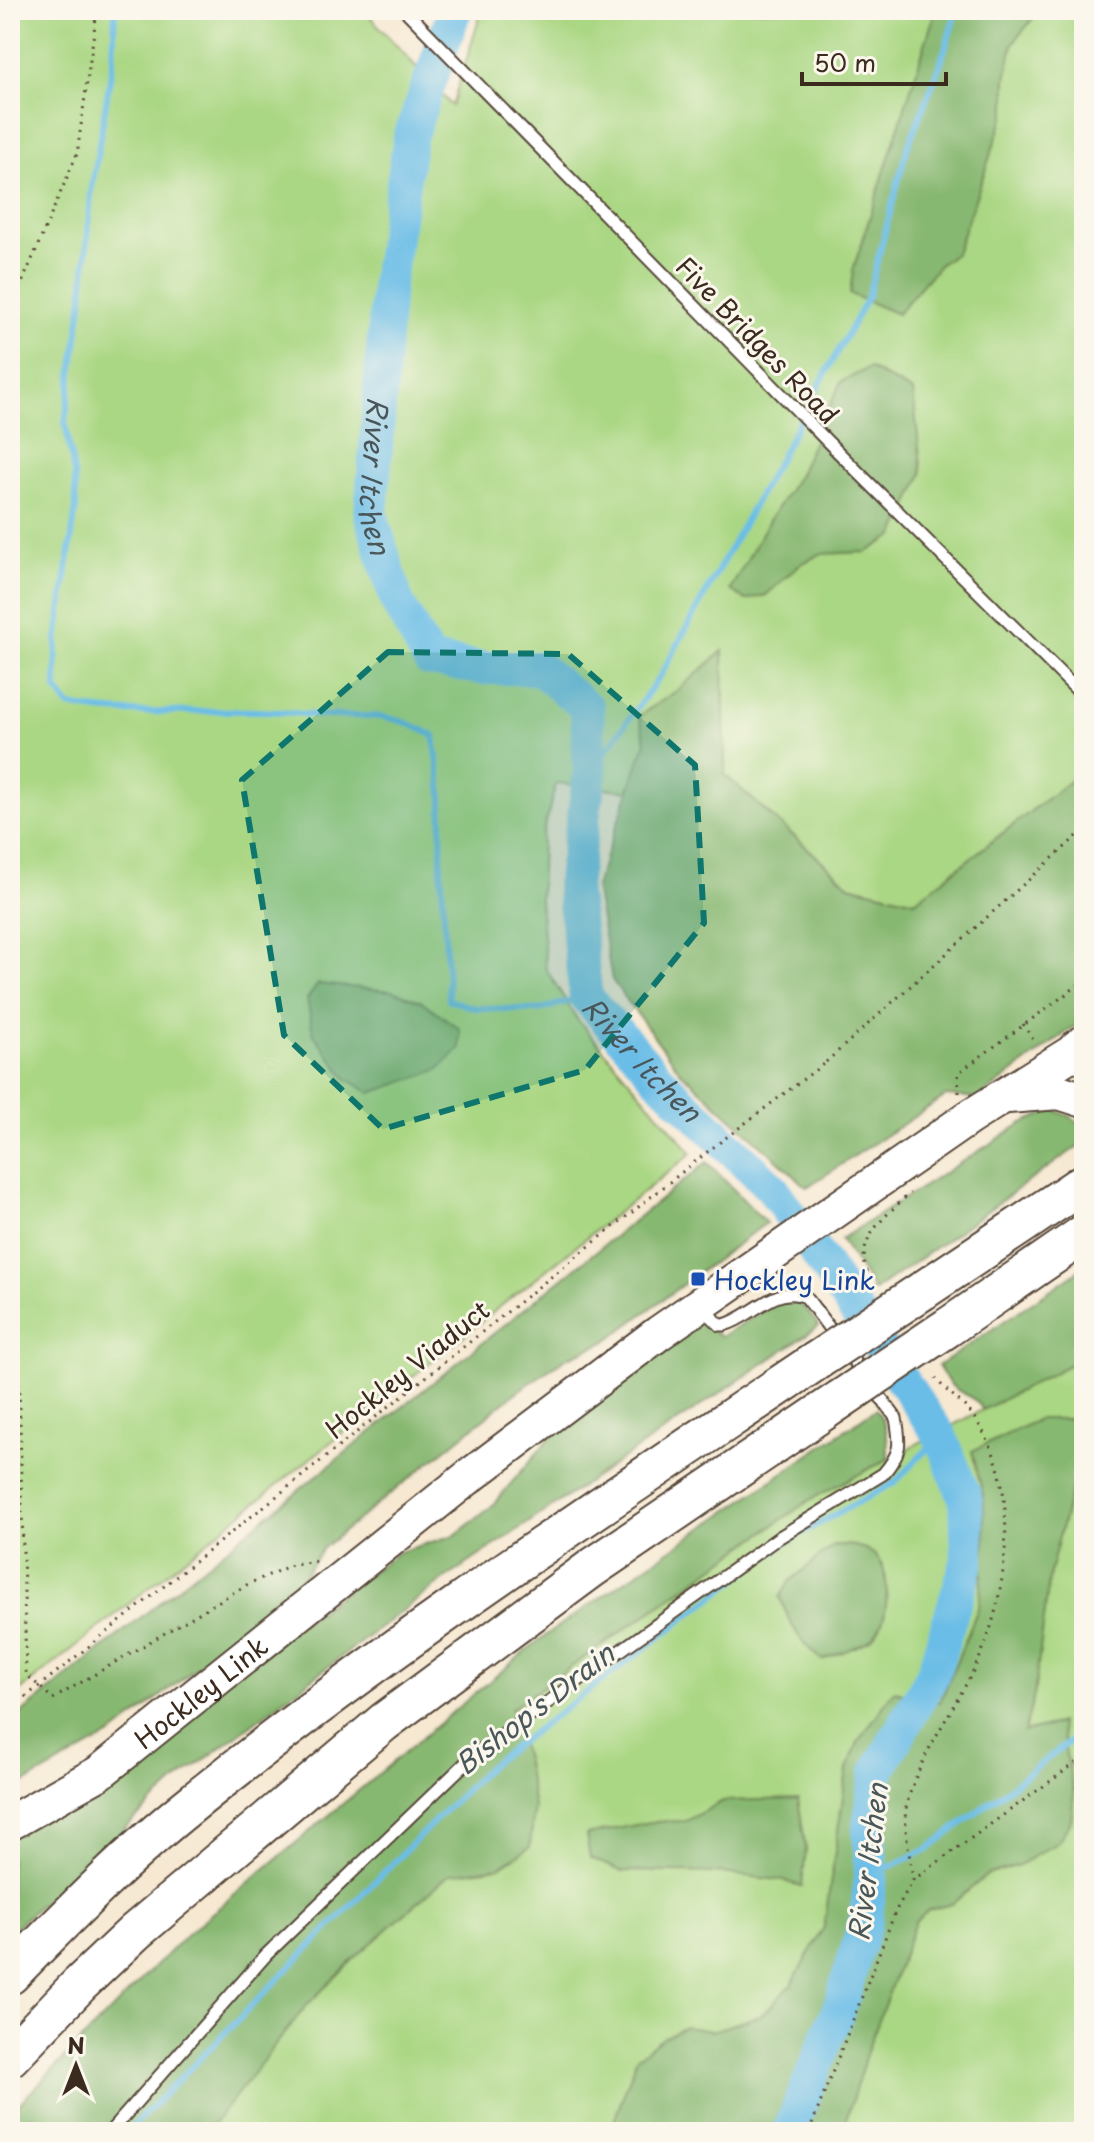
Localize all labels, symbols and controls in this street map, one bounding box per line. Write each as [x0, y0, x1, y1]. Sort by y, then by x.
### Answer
scale bar [802, 36, 946, 86]
text: 50 m [814, 44, 876, 80]
street label: Five Bridges Road [668, 247, 848, 433]
water label: River Itchen [348, 396, 403, 561]
water label: River Itchen [573, 986, 713, 1132]
place label: Hockley Link [714, 1260, 875, 1299]
marker: Hockley Link [689, 1270, 707, 1288]
street label: Hockley Viaduct [316, 1290, 498, 1448]
street label: Hockley Link [125, 1626, 276, 1757]
water label: Bishop's Drain [445, 1631, 624, 1784]
water label: River Itchen [836, 1780, 898, 1943]
north arrow [36, 2026, 116, 2106]
text: N [67, 2028, 85, 2061]

